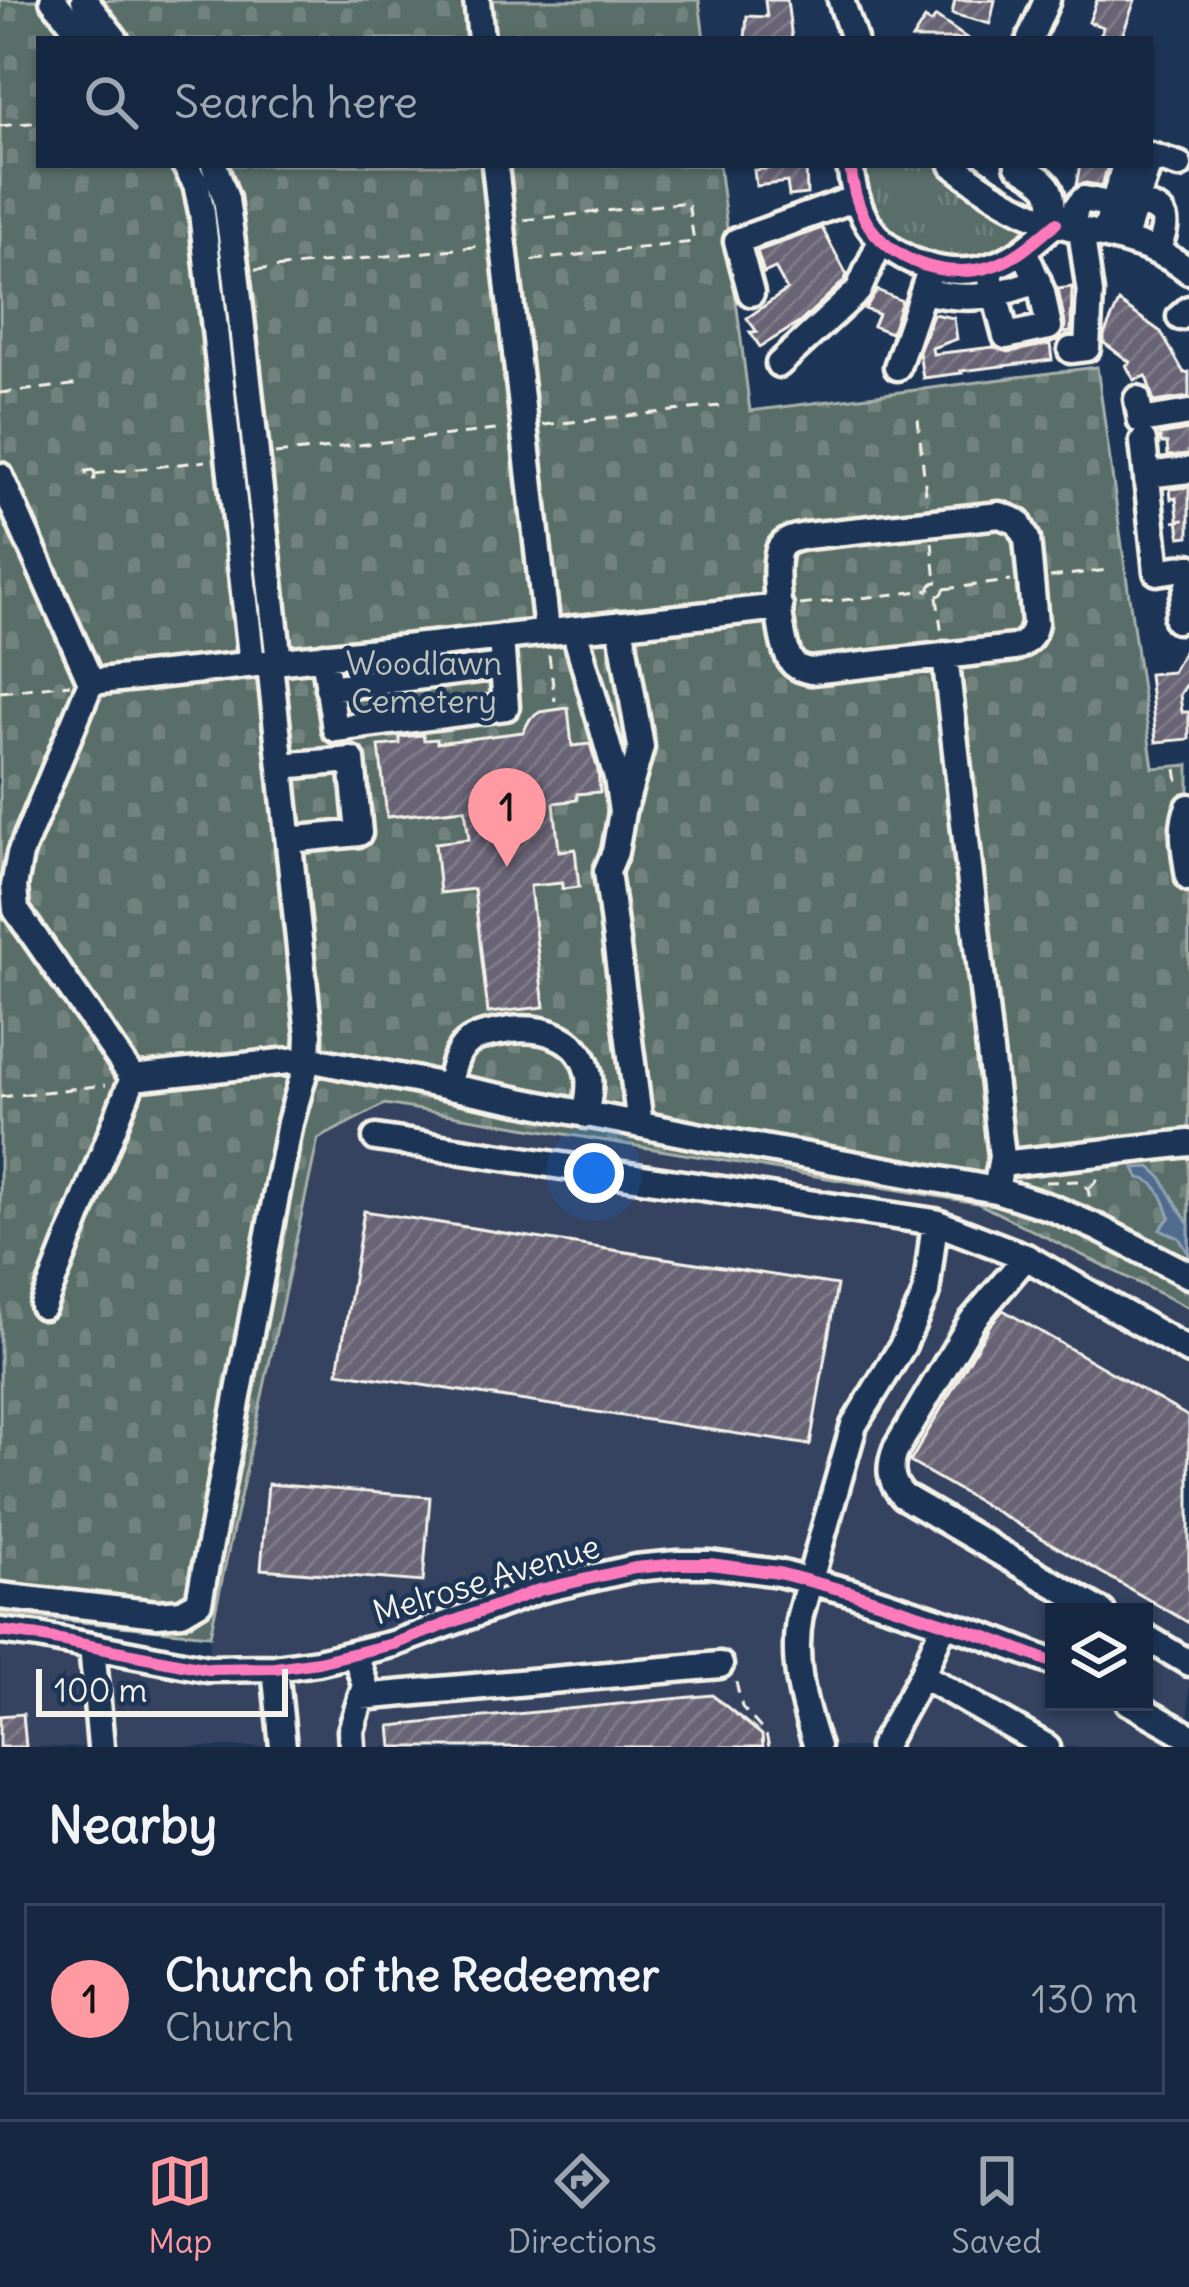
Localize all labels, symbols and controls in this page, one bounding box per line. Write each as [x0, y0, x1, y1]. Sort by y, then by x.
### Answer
search box [36, 36, 1153, 168]
icon: search [78, 69, 144, 135]
text: Search here [174, 74, 418, 130]
park label: Woodlawn Cemetery [346, 642, 502, 722]
pin: 1 [468, 768, 546, 867]
your location [564, 1143, 624, 1203]
street label: Melrose Avenue [368, 1525, 604, 1633]
map controls [1045, 1603, 1153, 1711]
button: layers [1045, 1603, 1153, 1711]
scale bar [36, 1663, 288, 1716]
text: 100 m [54, 1669, 147, 1711]
text: Nearby [48, 1793, 217, 1857]
text: Church of the Redeemer [165, 1947, 659, 2003]
text: 1 [82, 1975, 98, 2024]
text: 130 m [1031, 1975, 1138, 2024]
text: Church [165, 2003, 294, 2052]
tab: Map [147, 2148, 213, 2262]
tab: Directions [508, 2148, 657, 2262]
tab: Saved [951, 2148, 1042, 2262]

